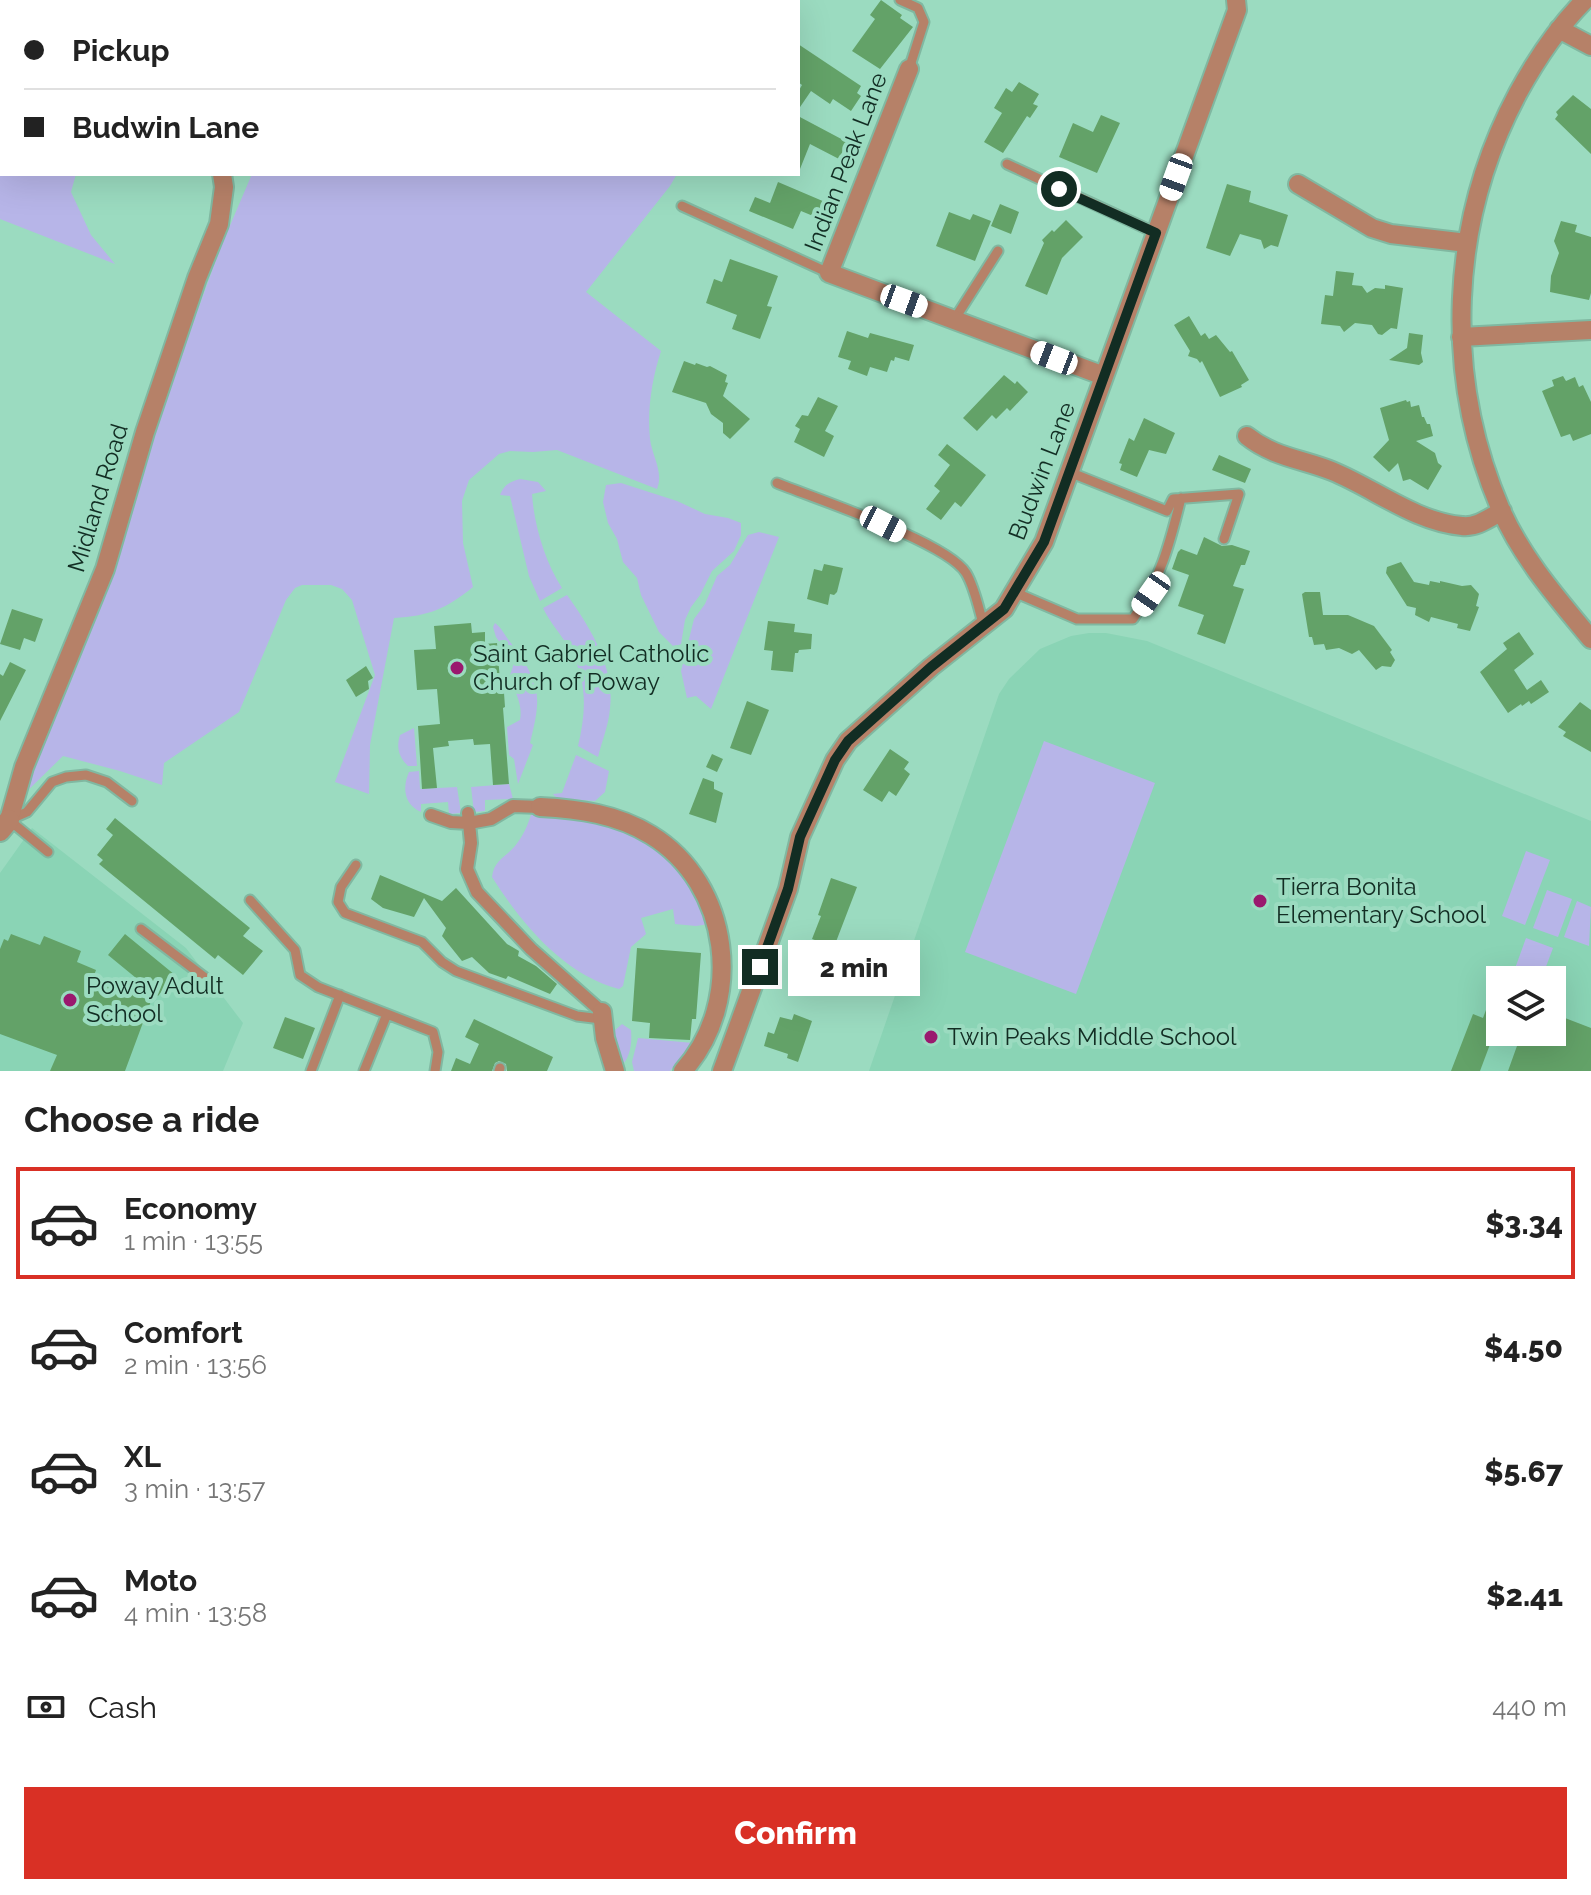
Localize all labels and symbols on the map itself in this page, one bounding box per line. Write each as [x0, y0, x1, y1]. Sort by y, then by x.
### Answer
street label: Indian Peak Lane [798, 68, 893, 255]
car [1157, 150, 1195, 204]
route start [1041, 171, 1077, 207]
car [877, 282, 931, 320]
car [1027, 338, 1081, 378]
street label: Budwin Lane [1002, 398, 1081, 544]
street label: Midland Road [61, 420, 134, 575]
car [856, 502, 910, 546]
car [1127, 567, 1175, 621]
place label: Saint Gabriel Catholic Church of Poway [473, 639, 709, 696]
marker: Saint Gabriel Catholic Church of Poway [448, 659, 466, 677]
place label: Tierra Bonita Elementary School [1276, 872, 1487, 929]
marker: Tierra Bonita Elementary School [1251, 892, 1269, 910]
callout: 2 min [788, 939, 920, 995]
route end [742, 949, 778, 985]
place label: Poway Adult School [86, 971, 224, 1028]
marker: Poway Adult School [61, 991, 79, 1009]
place label: Twin Peaks Middle School [947, 1022, 1237, 1051]
marker: Twin Peaks Middle School [922, 1028, 940, 1046]

